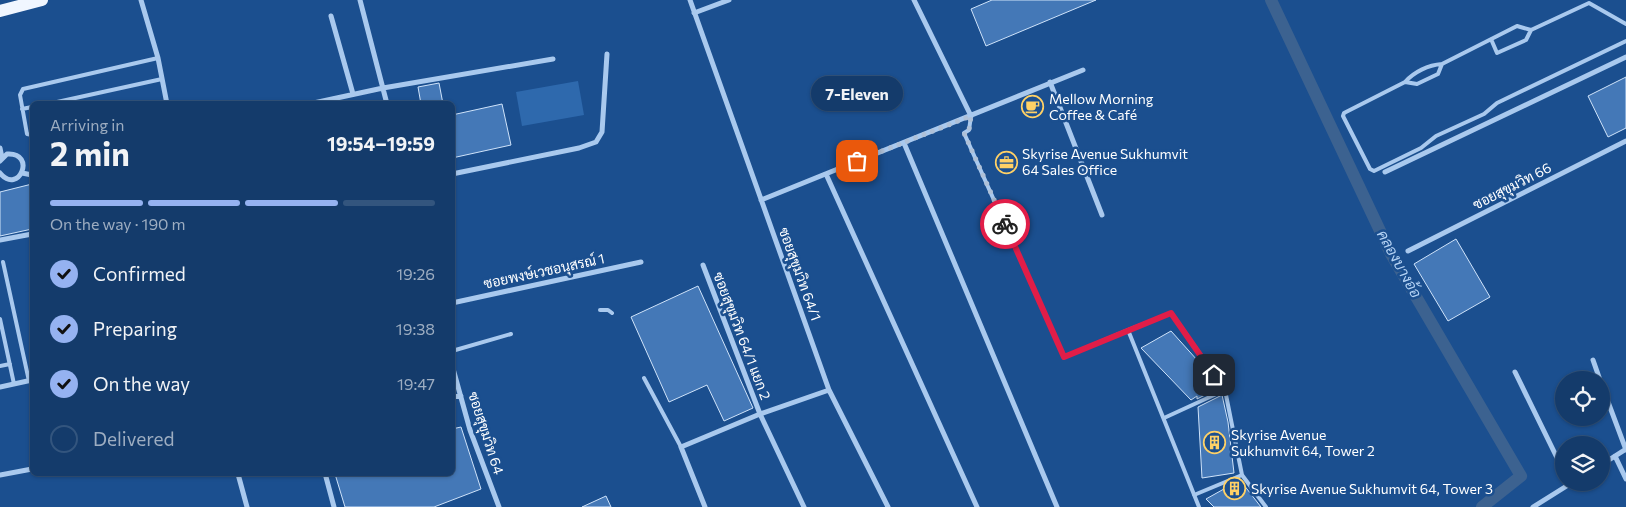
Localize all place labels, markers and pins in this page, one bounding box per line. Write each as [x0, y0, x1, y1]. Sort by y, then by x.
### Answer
callout: 7-Eleven [811, 76, 903, 111]
place label: Mellow Morning Coffee & Café [1049, 90, 1154, 123]
cafe icon: Mellow Morning Coffee & Café [1021, 95, 1045, 119]
pin [836, 140, 878, 182]
place label: Skyrise Avenue Sukhumvit 64 Sales Office [1022, 145, 1188, 178]
office icon: Skyrise Avenue Sukhumvit 64 Sales Office [994, 150, 1018, 174]
pin [1193, 354, 1235, 396]
place label: Skyrise Avenue Sukhumvit 64, Tower 2 [1231, 426, 1375, 459]
building icon: Skyrise Avenue Sukhumvit 64, Tower 2 [1203, 431, 1227, 455]
building icon: Skyrise Avenue Sukhumvit 64, Tower 3 [1223, 477, 1247, 501]
place label: Skyrise Avenue Sukhumvit 64, Tower 3 [1251, 480, 1493, 497]

